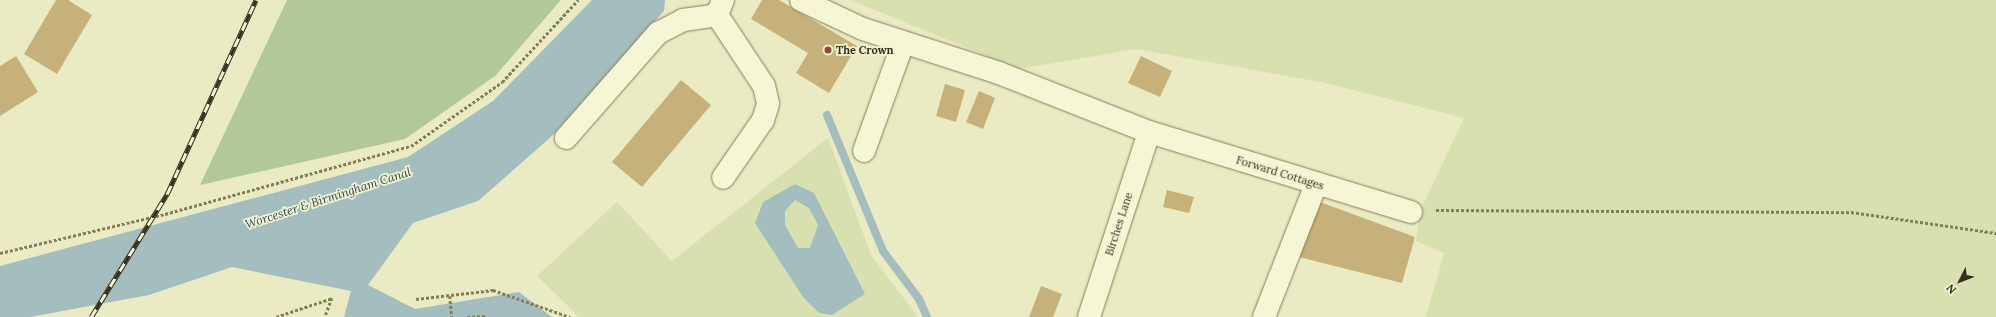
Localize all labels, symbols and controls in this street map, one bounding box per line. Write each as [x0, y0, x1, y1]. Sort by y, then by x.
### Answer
place label: The Crown [836, 43, 894, 57]
marker: The Crown [823, 45, 833, 55]
street label: Forward Cottages [1234, 153, 1326, 193]
water label: Worcester & Birmingham Canal [243, 164, 413, 232]
street label: Birches Lane [1103, 191, 1135, 257]
north arrow [1940, 261, 1980, 301]
text: N [1943, 281, 1959, 297]

